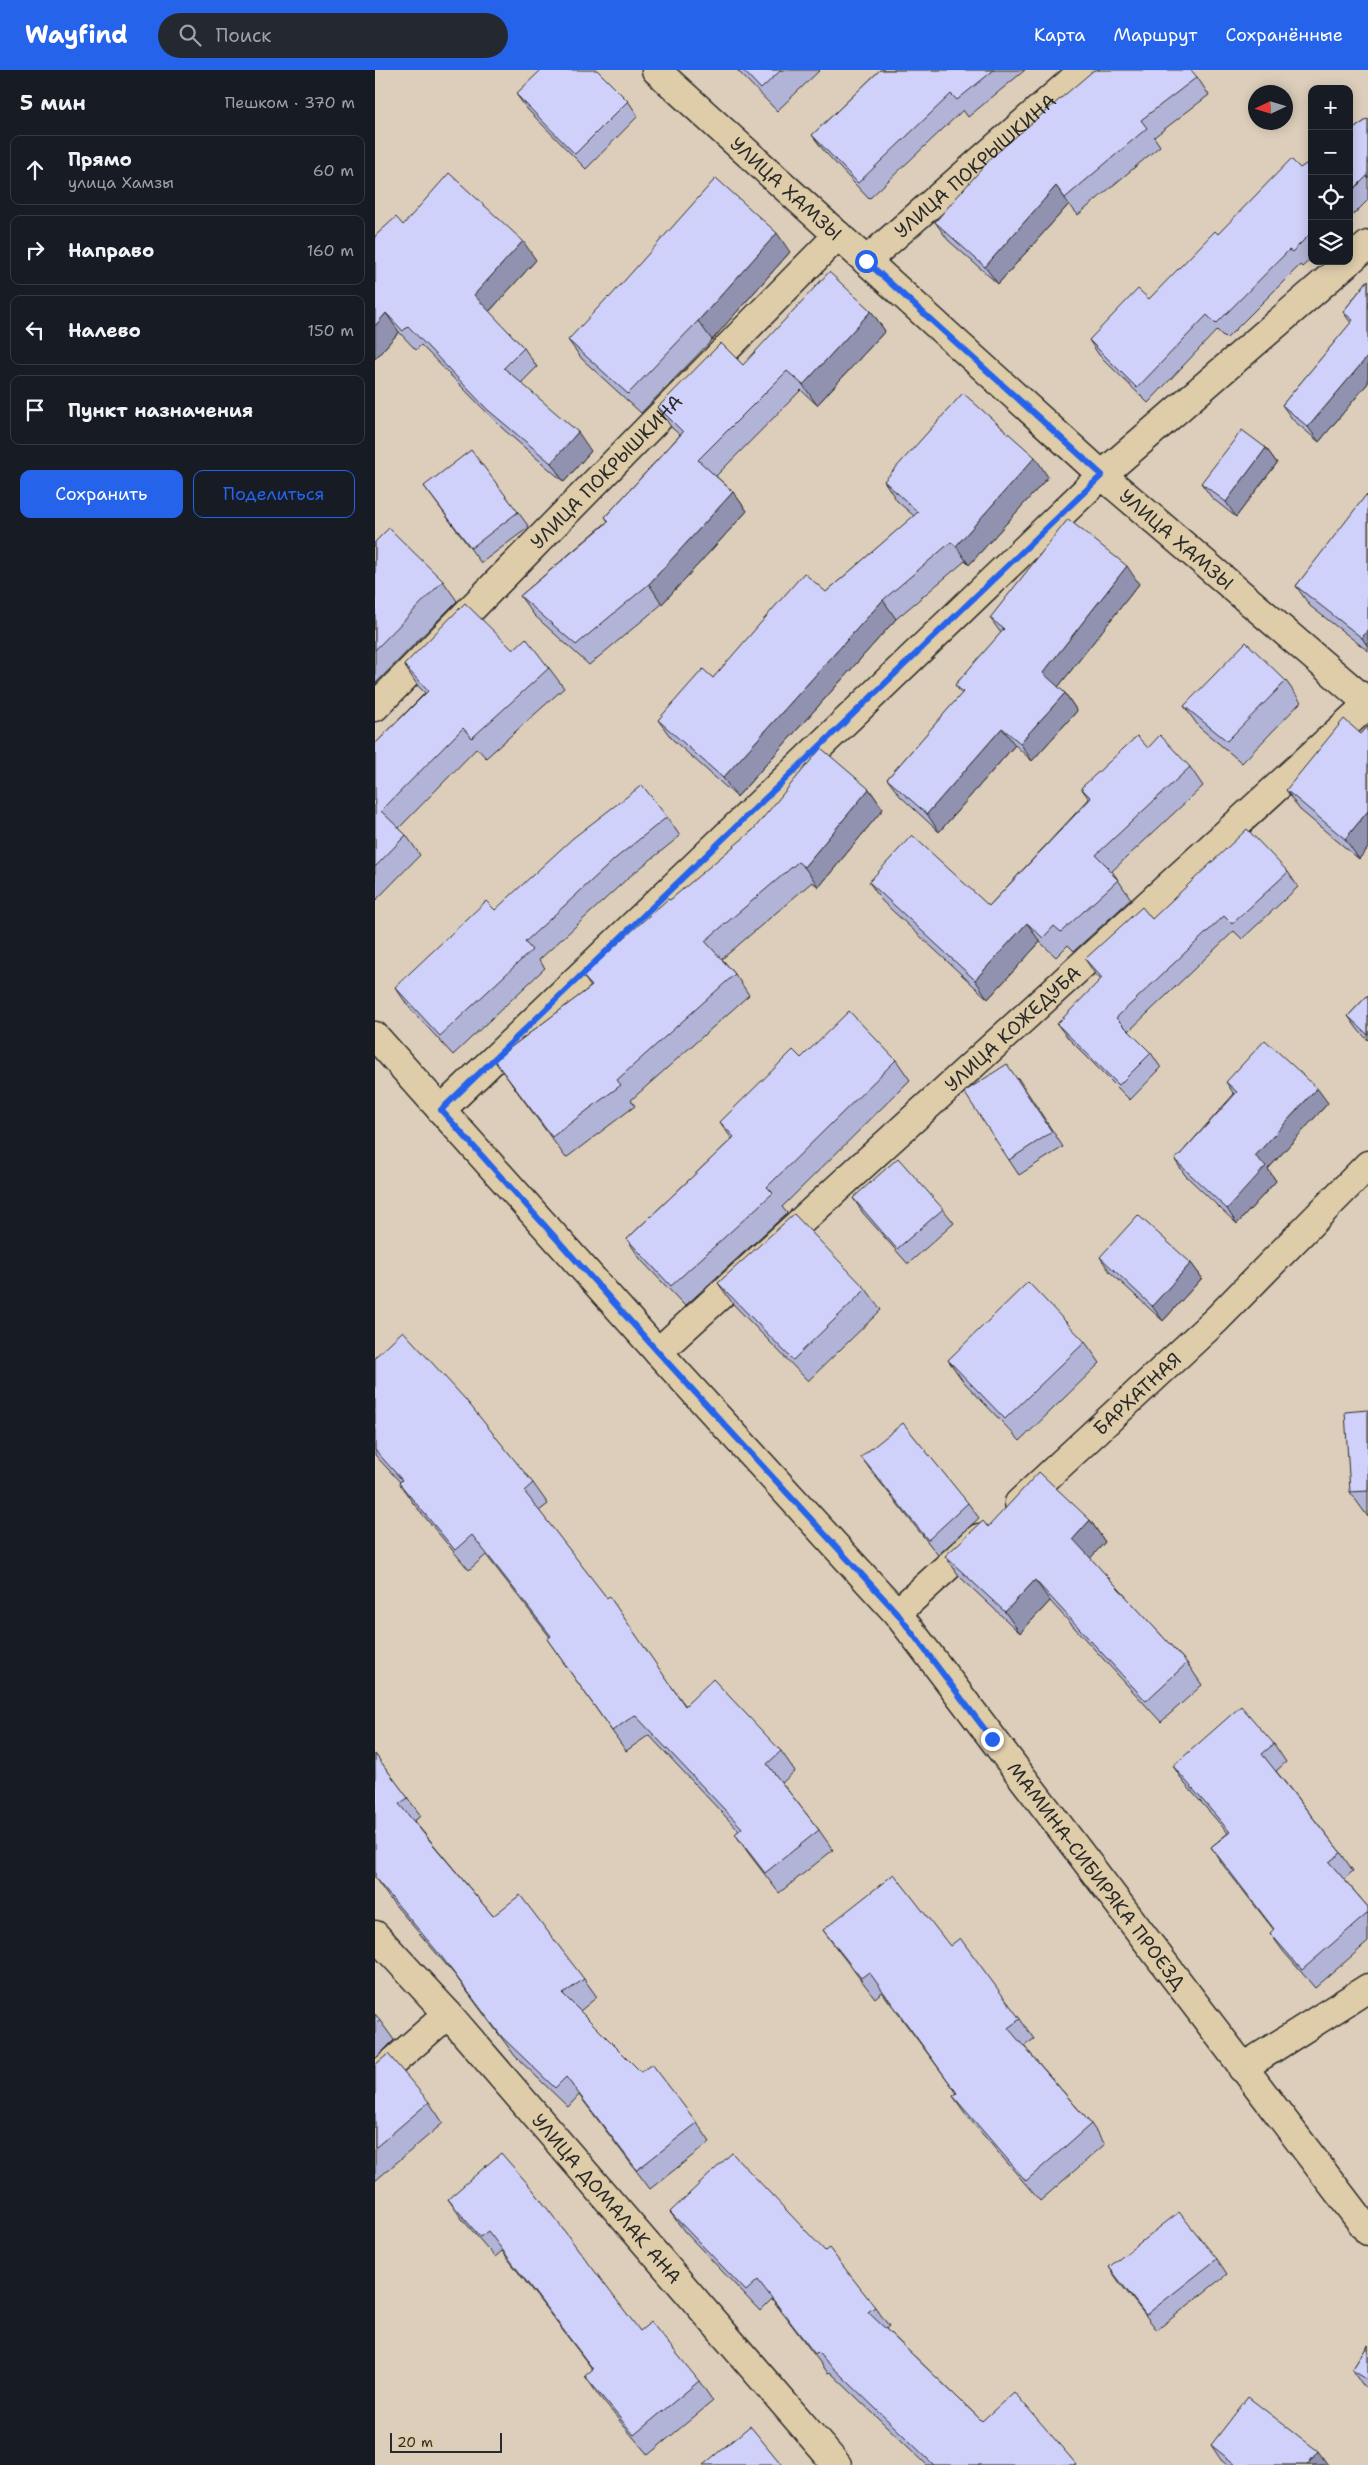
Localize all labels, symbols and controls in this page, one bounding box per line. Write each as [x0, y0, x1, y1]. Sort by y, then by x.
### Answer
search box [158, 13, 508, 58]
text: Wayfind [25, 19, 128, 51]
icon: search [176, 21, 204, 49]
text: Поиск [216, 23, 271, 48]
text: Карта [1034, 23, 1085, 47]
text: Маршрут [1113, 23, 1197, 47]
text: Сохранённые [1225, 23, 1343, 47]
north arrow [1248, 85, 1293, 130]
map controls [1308, 85, 1353, 265]
button: + [1308, 85, 1353, 130]
street label: УЛИЦА ПОКРЫШКИНА [889, 88, 1062, 243]
text: 5 мин [20, 89, 86, 117]
text: Пешком · 370 m [225, 92, 355, 113]
button: − [1308, 130, 1353, 175]
street label: УЛИЦА ХАМЗЫ [725, 131, 847, 246]
text: Прямо [68, 147, 132, 172]
icon: ahead [21, 156, 49, 184]
text: 60 m [313, 160, 354, 181]
text: улица Хамзы [68, 172, 174, 193]
button: locate [1308, 175, 1353, 220]
button: layers [1308, 220, 1353, 265]
icon: right [21, 236, 49, 264]
text: Направо [68, 238, 154, 263]
text: 160 m [307, 240, 354, 261]
route start [855, 250, 878, 273]
icon: left [21, 316, 49, 344]
text: Налево [68, 318, 141, 343]
text: 150 m [307, 320, 354, 341]
street label: УЛИЦА ПОКРЫШКИНА [525, 389, 688, 554]
icon: arrive [21, 396, 49, 424]
text: Пункт назначения [68, 398, 253, 423]
button: Сохранить [20, 470, 183, 518]
button: Поделиться [193, 470, 355, 518]
street label: УЛИЦА ХАМЗЫ [1114, 484, 1239, 595]
street label: УЛИЦА КОЖЕДУБА [940, 960, 1086, 1097]
street label: БАРХАТНАЯ [1088, 1347, 1187, 1441]
route end [981, 1728, 1004, 1751]
street label: МАМИНА-СИБИРЯКА ПРОЕЗД [1002, 1757, 1192, 1995]
street label: УЛИЦА ДОМАЛАК АНА [526, 2108, 687, 2289]
scale bar [390, 2430, 503, 2453]
text: 20 m [397, 2433, 433, 2451]

